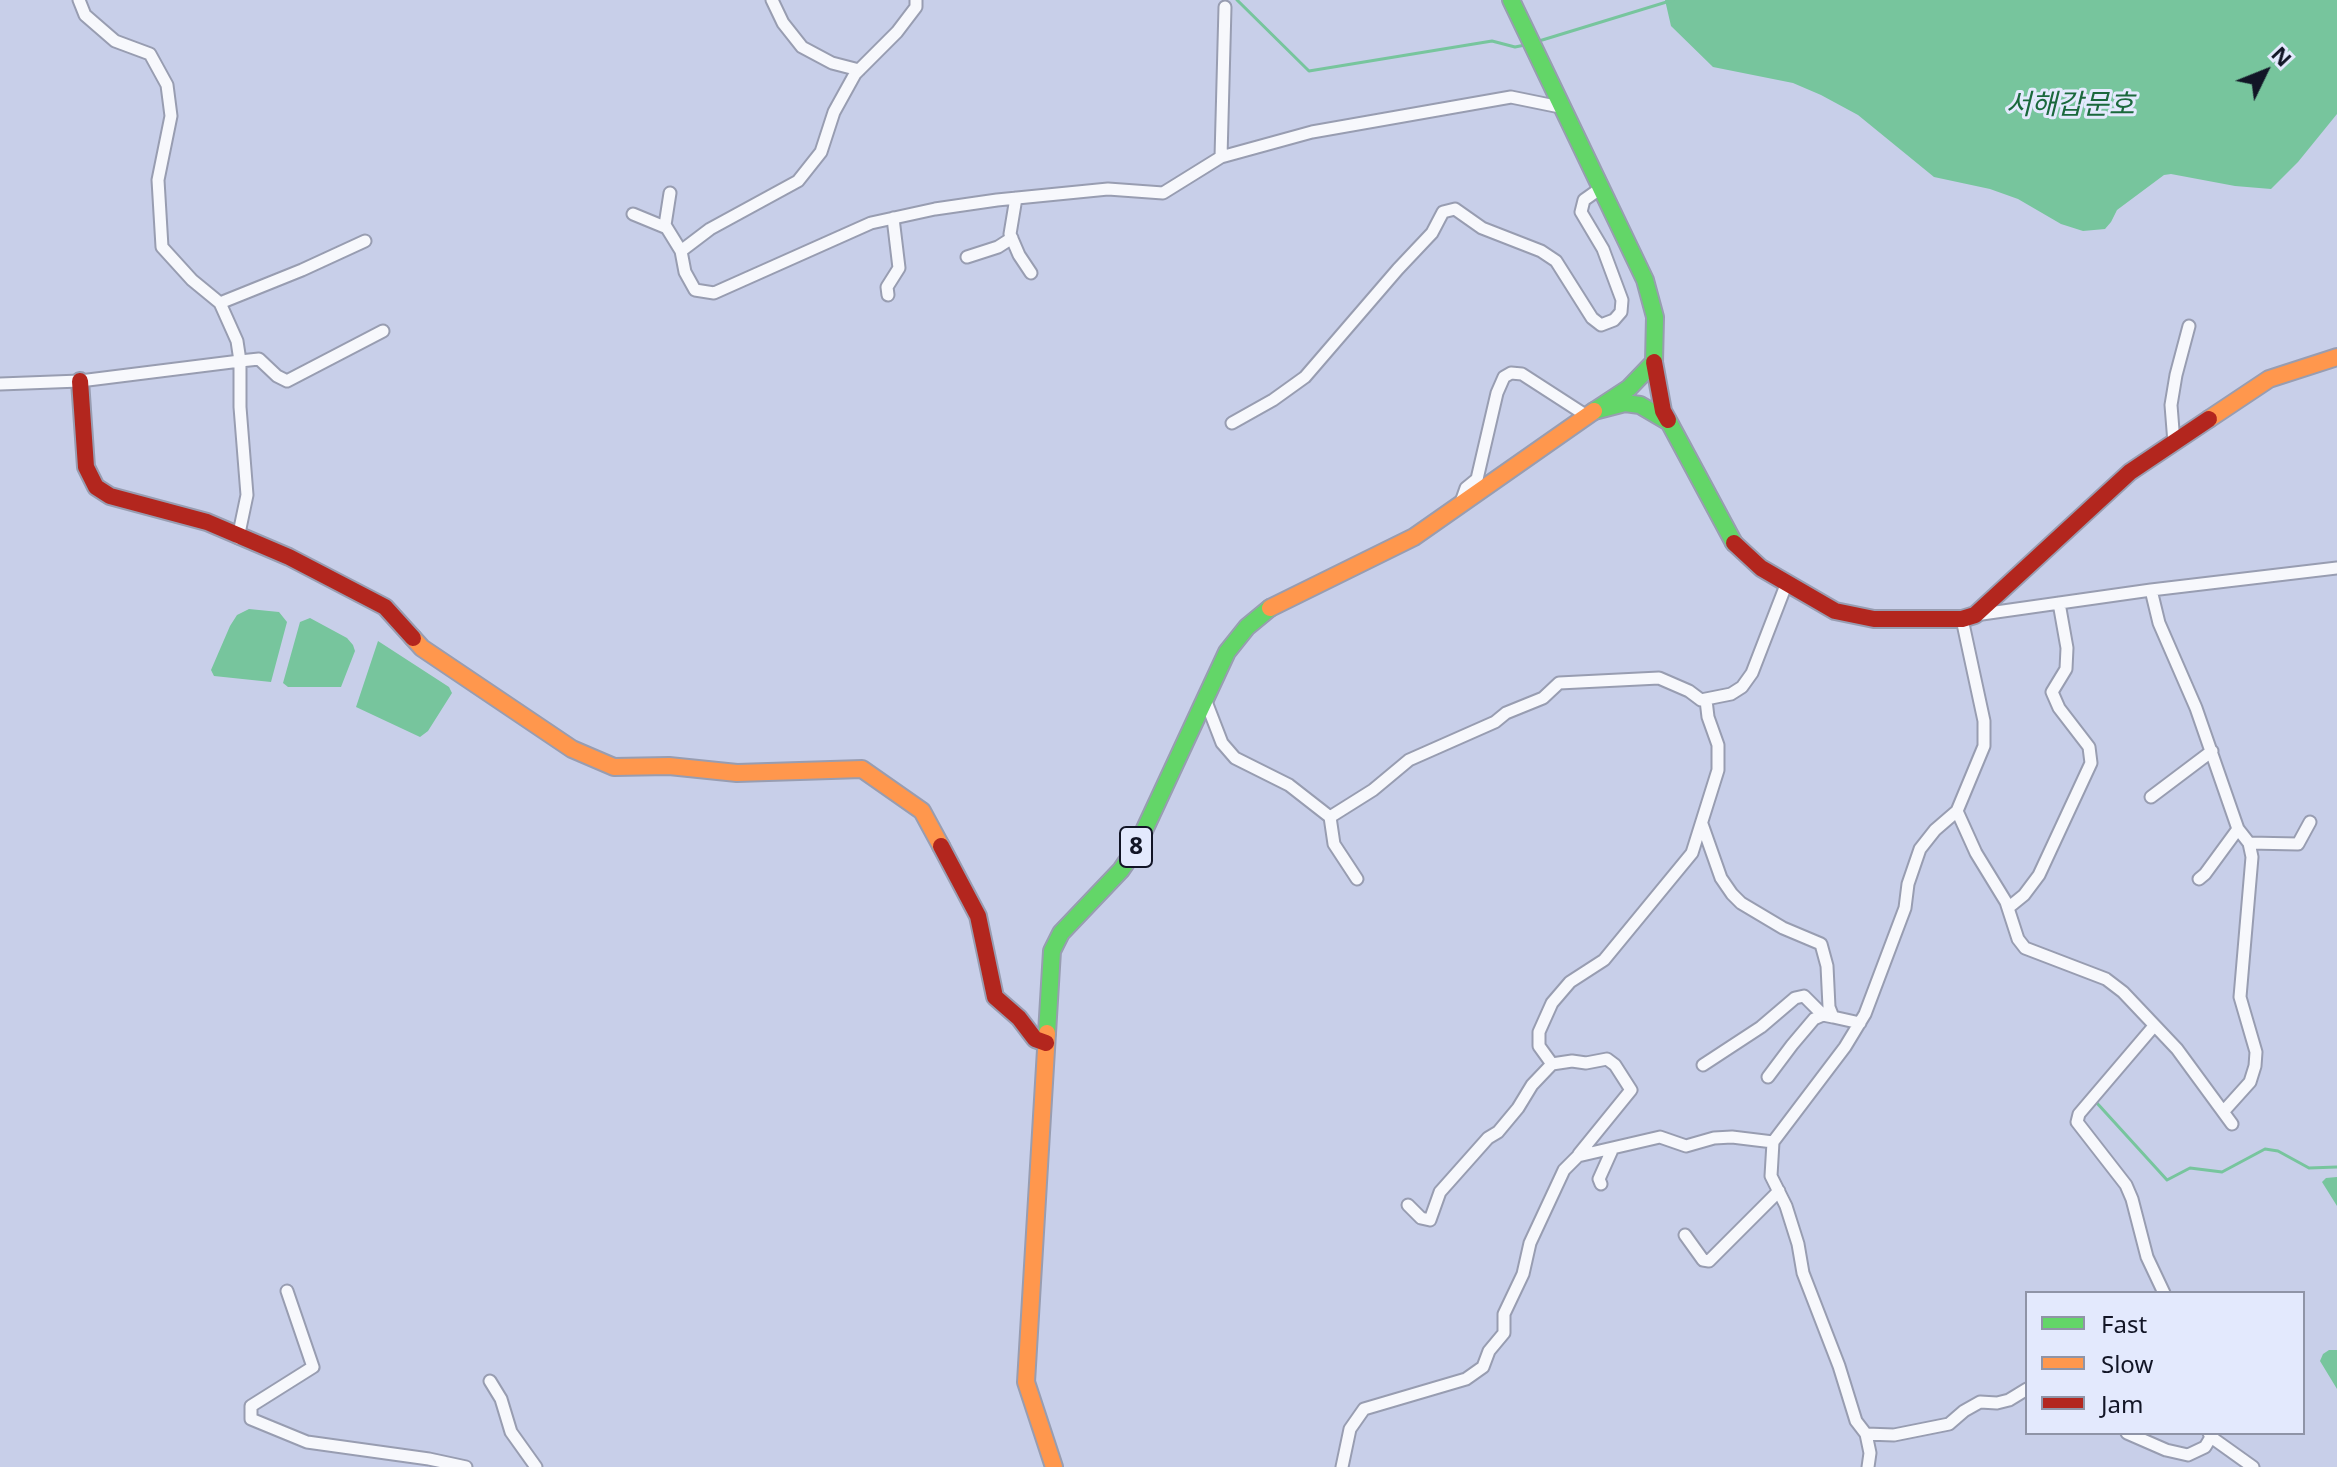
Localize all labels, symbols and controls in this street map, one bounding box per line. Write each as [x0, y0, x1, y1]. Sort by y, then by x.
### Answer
north arrow [2225, 32, 2305, 112]
text: N [2265, 39, 2300, 72]
water label: 서해갑문호 [2006, 89, 2134, 123]
road number: 8 [1120, 827, 1152, 867]
legend [2025, 1291, 2305, 1435]
text: Fast [2101, 1307, 2147, 1340]
text: Slow [2101, 1347, 2153, 1380]
text: Jam [2101, 1387, 2143, 1420]

